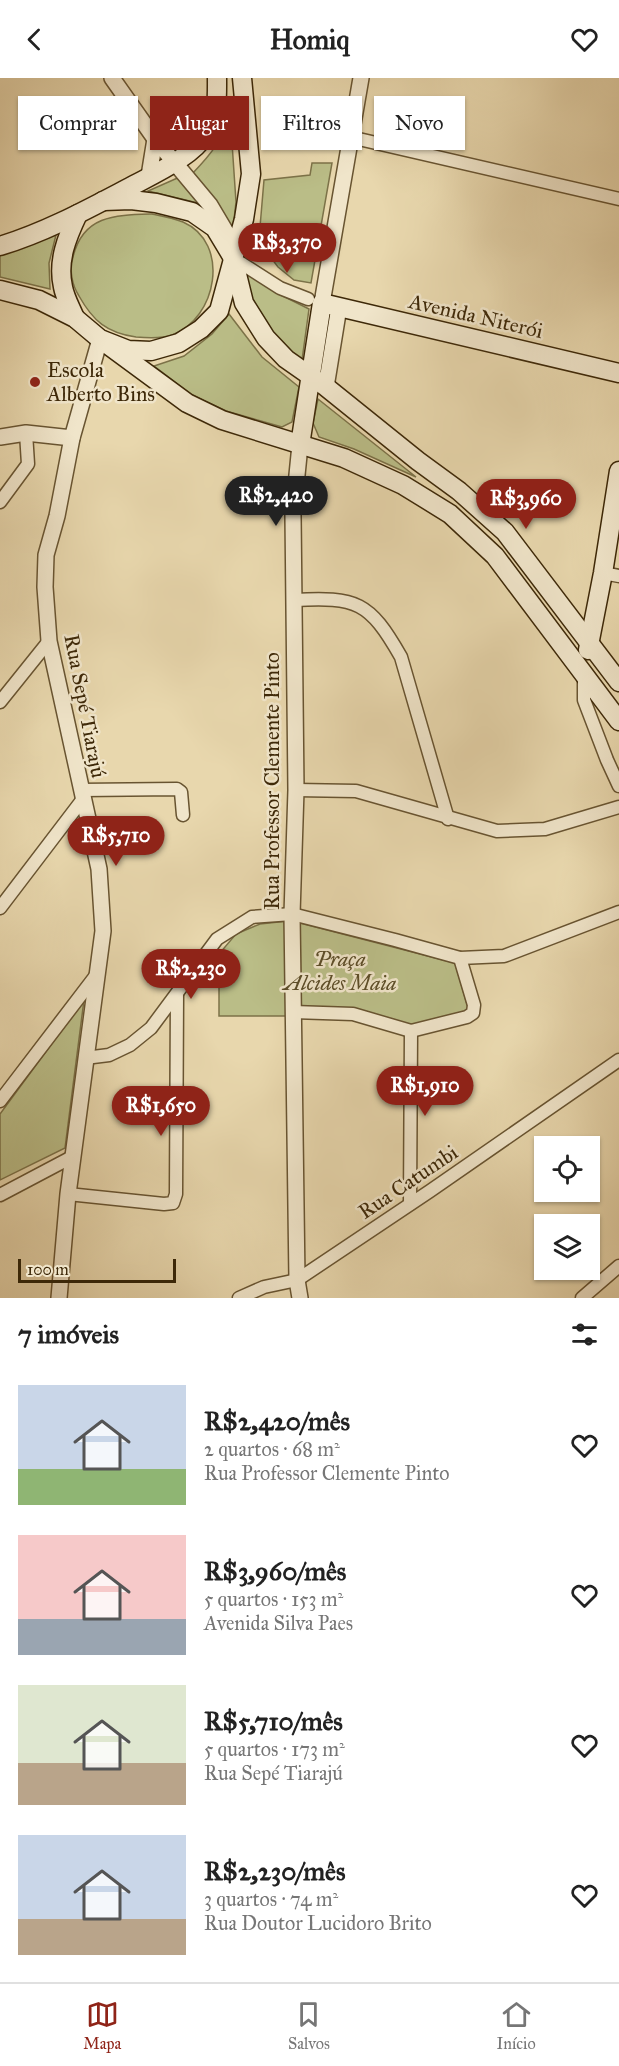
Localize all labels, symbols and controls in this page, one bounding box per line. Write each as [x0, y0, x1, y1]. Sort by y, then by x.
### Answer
icon: back [18, 23, 51, 56]
text: Homiq [270, 23, 349, 56]
icon: heart [568, 23, 601, 56]
chip: Comprar [18, 96, 138, 150]
chip: Alugar [150, 96, 249, 150]
chip: Filtros [261, 96, 362, 150]
chip: Novo [374, 96, 465, 150]
pin: R$3,370 [232, 223, 342, 274]
text: R$3,370 [252, 230, 322, 254]
street label: Avenida Niterói [405, 288, 546, 344]
place label: Escola Alberto Bins [46, 357, 155, 407]
marker: Escola Alberto Bins [28, 375, 42, 389]
pin: R$2,420 [221, 476, 331, 527]
pin: R$3,960 [471, 479, 581, 530]
text: R$2,420 [239, 483, 313, 507]
text: R$3,960 [490, 486, 562, 510]
street label: Rua Sepé Tiarajú [58, 632, 112, 780]
street label: Rua Professor Clemente Pinto [259, 652, 285, 910]
pin: R$5,710 [61, 816, 171, 867]
text: R$5,710 [82, 823, 151, 847]
park label: Praça Alcides Maia [281, 946, 397, 996]
pin: R$2,230 [136, 949, 246, 1000]
text: R$2,230 [155, 956, 227, 980]
pin: R$1,910 [370, 1066, 480, 1117]
text: R$1,910 [390, 1073, 460, 1097]
pin: R$1,650 [106, 1086, 216, 1137]
text: R$1,650 [126, 1093, 196, 1117]
map controls [534, 1136, 600, 1280]
button: locate [534, 1136, 600, 1202]
street label: Rua Catumbi [353, 1139, 463, 1225]
button: layers [534, 1214, 600, 1280]
scale bar [18, 1256, 176, 1284]
text: 100 m [27, 1260, 69, 1279]
text: 7 imóveis [18, 1318, 119, 1350]
icon: filters [568, 1318, 601, 1351]
text: R$2,420/mês [204, 1405, 350, 1437]
icon: home [66, 1409, 138, 1481]
icon: heart [568, 1429, 601, 1462]
text: 2 quartos · 68 m² [204, 1437, 340, 1461]
text: Rua Professor Clemente Pinto [204, 1461, 449, 1485]
text: R$3,960/mês [204, 1555, 346, 1587]
icon: home [66, 1559, 138, 1631]
icon: heart [568, 1579, 601, 1612]
text: 5 quartos · 153 m² [204, 1587, 343, 1611]
text: Avenida Silva Paes [204, 1611, 353, 1635]
text: R$5,710/mês [204, 1705, 343, 1737]
icon: home [66, 1709, 138, 1781]
icon: heart [568, 1729, 601, 1762]
text: 5 quartos · 173 m² [204, 1737, 345, 1761]
text: Rua Sepé Tiarajú [204, 1761, 343, 1785]
text: R$2,230/mês [204, 1855, 345, 1887]
icon: home [66, 1859, 138, 1931]
icon: heart [568, 1879, 601, 1912]
text: 3 quartos · 74 m² [204, 1887, 338, 1911]
text: Rua Doutor Lucidoro Brito [204, 1911, 432, 1935]
tab: Mapa [83, 1998, 121, 2053]
tab: Salvos [288, 1998, 330, 2053]
tab: Início [497, 1998, 536, 2053]

